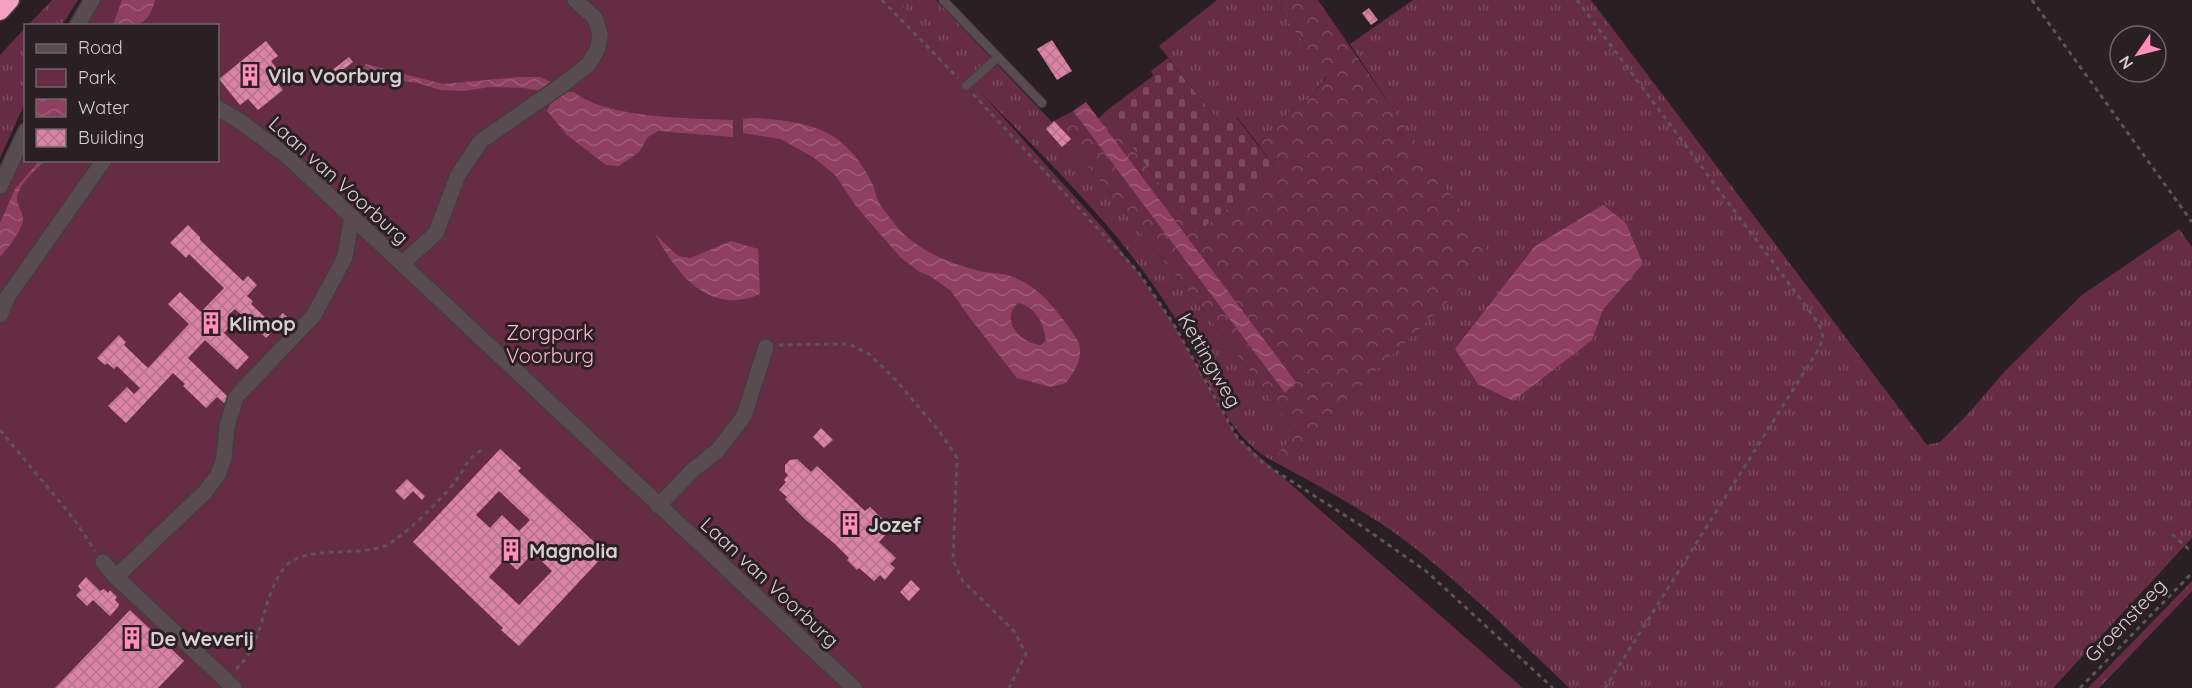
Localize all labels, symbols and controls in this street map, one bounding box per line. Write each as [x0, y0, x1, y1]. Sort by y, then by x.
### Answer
legend [24, 24, 219, 162]
north arrow [2108, 24, 2168, 84]
text: Road [78, 36, 123, 59]
text: N [2114, 52, 2137, 73]
building icon: Vila Voorburg [237, 62, 263, 88]
place label: Vila Voorburg [268, 63, 402, 88]
text: Park [78, 66, 116, 89]
text: Water [78, 96, 129, 119]
street label: Laan van Voorburg [264, 111, 414, 249]
text: Building [78, 126, 144, 149]
street label: Kettingweg [1173, 308, 1247, 412]
building icon: Klimop [198, 310, 224, 336]
place label: Klimop [229, 311, 296, 336]
park label: Zorgpark Voorburg [506, 320, 594, 368]
building icon: Jozef [837, 511, 863, 537]
street label: Laan van Voorburg [696, 512, 844, 652]
place label: Jozef [868, 512, 922, 537]
building icon: Magnolia [498, 537, 524, 563]
place label: Magnolia [529, 538, 618, 563]
street label: Groensteeg [2079, 573, 2171, 667]
building icon: De Weverij [119, 625, 145, 651]
place label: De Weverij [150, 626, 254, 651]

